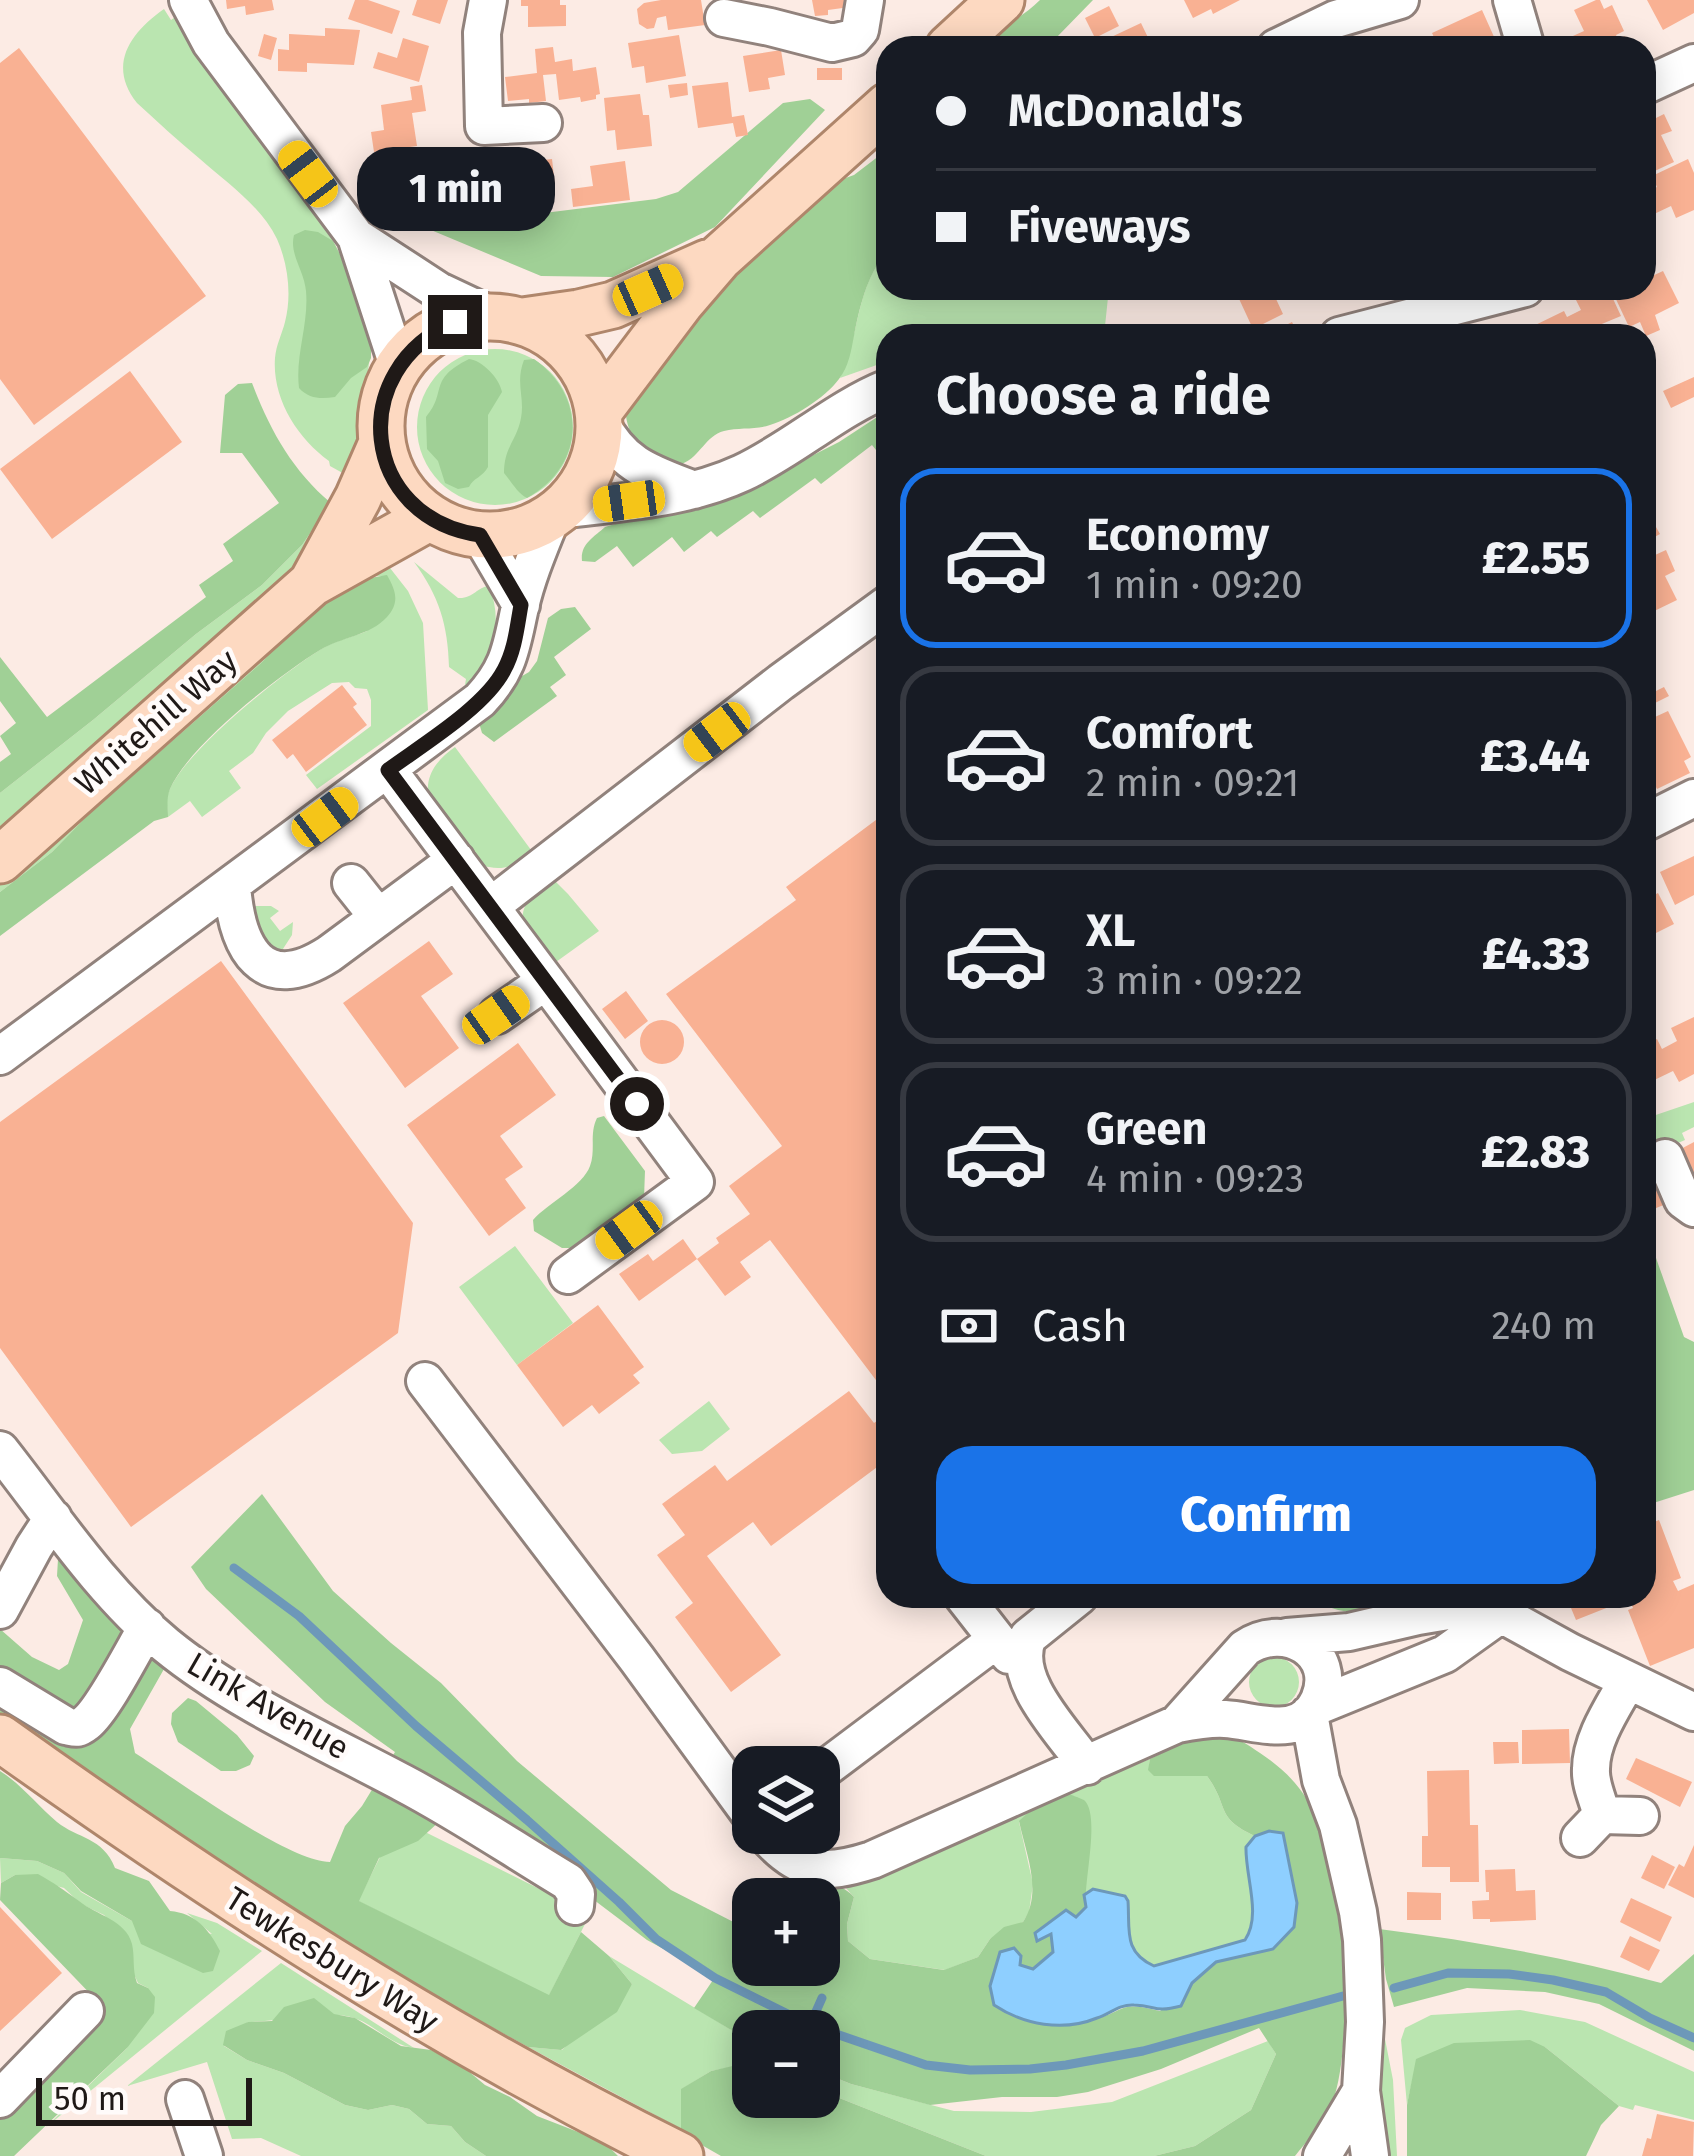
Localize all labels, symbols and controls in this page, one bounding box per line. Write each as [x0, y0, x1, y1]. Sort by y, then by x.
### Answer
text: McDonald's [1008, 84, 1243, 138]
car [272, 134, 344, 214]
callout: 1 min [356, 148, 554, 232]
text: 1 min [409, 166, 503, 212]
text: Fiveways [1008, 200, 1191, 254]
car [608, 259, 688, 321]
route end [428, 295, 482, 349]
text: Choose a ride [936, 364, 1271, 428]
car [591, 478, 667, 524]
icon: car [942, 504, 1050, 612]
text: Economy [1086, 508, 1269, 562]
text: £2.55 [1482, 531, 1590, 585]
text: 1 min · 09:20 [1086, 562, 1303, 608]
street label: Whitehill Way [67, 641, 245, 803]
car [677, 696, 757, 768]
icon: car [942, 702, 1050, 810]
text: Comfort [1086, 706, 1253, 760]
text: £3.44 [1480, 729, 1590, 783]
text: 2 min · 09:21 [1086, 760, 1299, 806]
car [285, 781, 365, 853]
icon: car [942, 900, 1050, 1008]
text: XL [1086, 904, 1135, 958]
text: £4.33 [1482, 927, 1590, 981]
text: 3 min · 09:22 [1086, 958, 1303, 1004]
car [456, 980, 536, 1050]
route start [610, 1077, 664, 1131]
icon: car [942, 1098, 1050, 1206]
text: Green [1086, 1102, 1207, 1156]
text: £2.83 [1481, 1125, 1590, 1179]
text: 4 min · 09:23 [1086, 1156, 1304, 1202]
car [589, 1194, 669, 1266]
icon: cash [936, 1293, 1002, 1359]
text: Cash [1032, 1299, 1128, 1353]
text: 240 m [1491, 1303, 1596, 1349]
button: Confirm [936, 1446, 1596, 1584]
street label: Link Avenue [180, 1644, 356, 1768]
map controls [732, 1746, 840, 2118]
button: layers [732, 1746, 840, 1854]
button: + [732, 1878, 840, 1986]
street label: Tewkesbury Way [218, 1879, 446, 2041]
button: − [732, 2010, 840, 2118]
scale bar [36, 2072, 252, 2125]
text: 50 m [54, 2079, 126, 2119]

